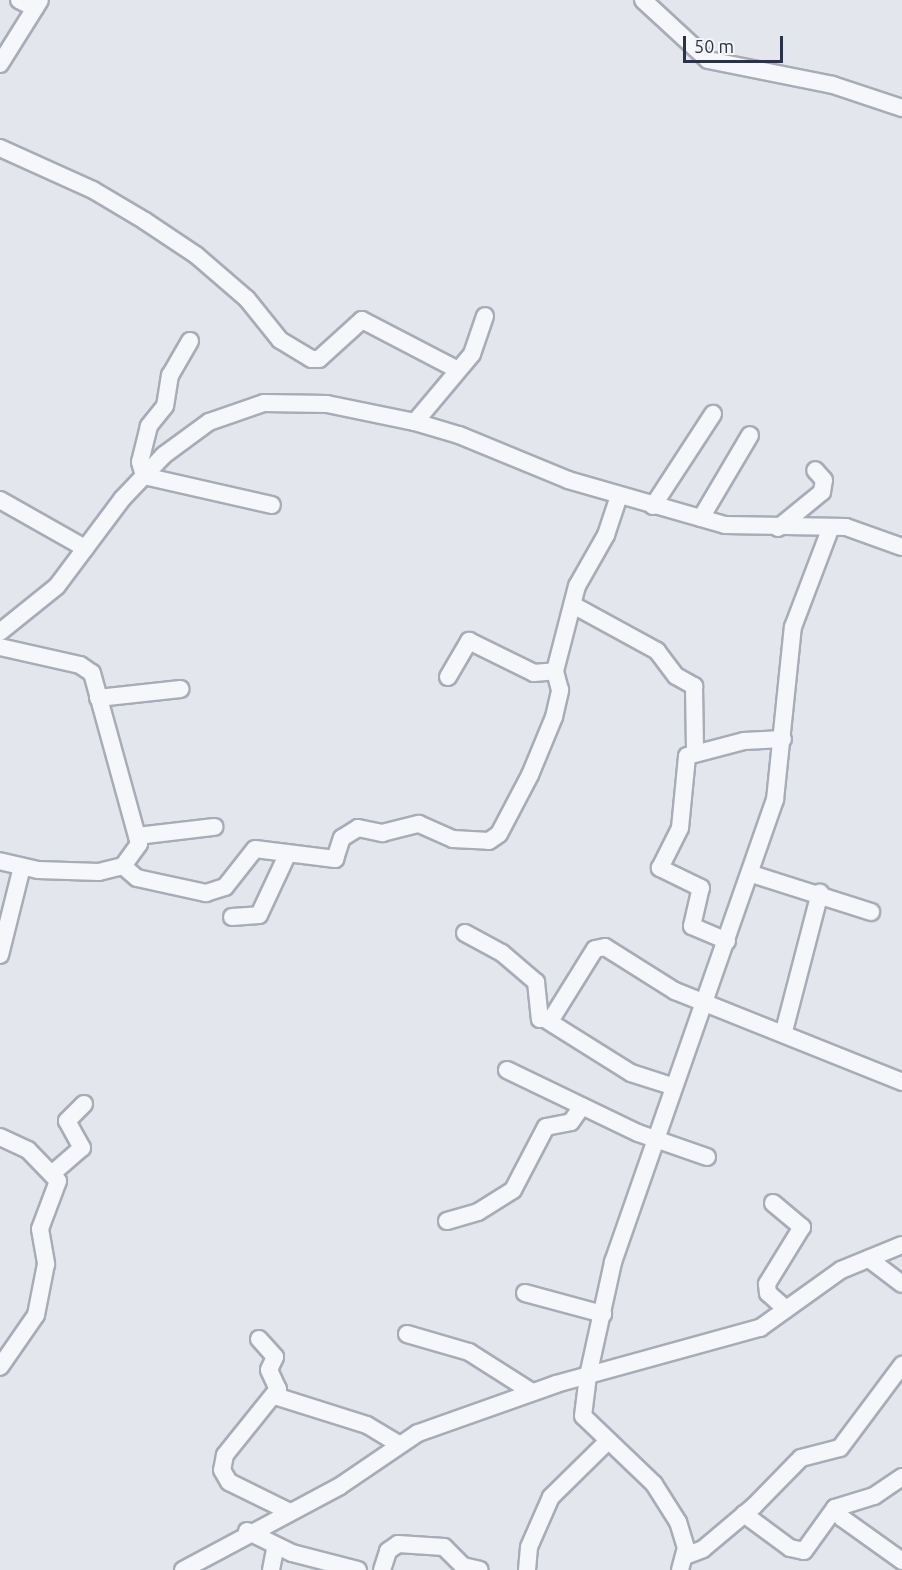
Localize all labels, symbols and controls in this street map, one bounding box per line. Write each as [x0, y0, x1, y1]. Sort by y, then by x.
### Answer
scale bar [686, 24, 786, 62]
text: 50 m [694, 36, 734, 56]

